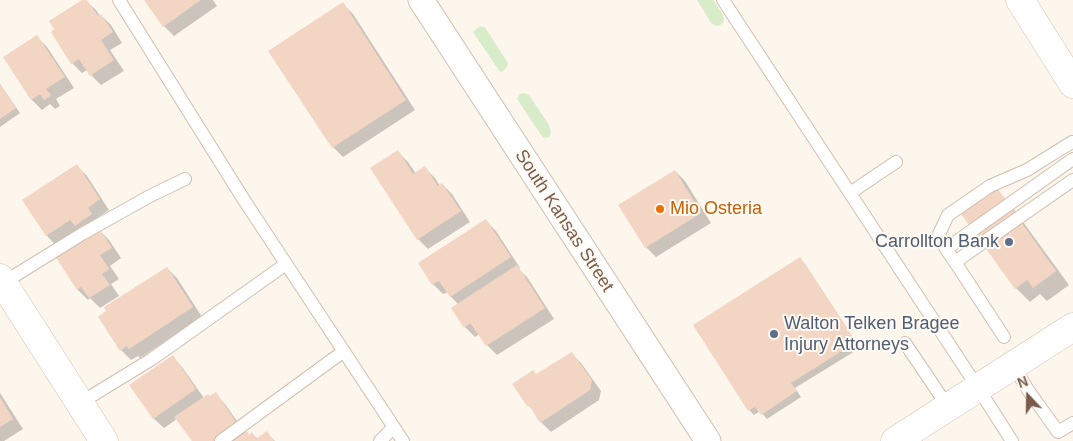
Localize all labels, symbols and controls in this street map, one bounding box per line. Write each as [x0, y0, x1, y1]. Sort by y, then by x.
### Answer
street label: South Kansas Street [510, 146, 618, 296]
place label: Mio Osteria [670, 198, 762, 220]
marker: Mio Osteria [654, 203, 666, 215]
place label: Carrollton Bank [875, 231, 999, 253]
marker: Carrollton Bank [1003, 236, 1015, 248]
place label: Walton Telken Bragee Injury Attorneys [784, 313, 959, 356]
marker: Walton Telken Bragee Injury Attorneys [768, 328, 780, 340]
north arrow [1003, 371, 1053, 421]
text: N [1015, 373, 1030, 391]

